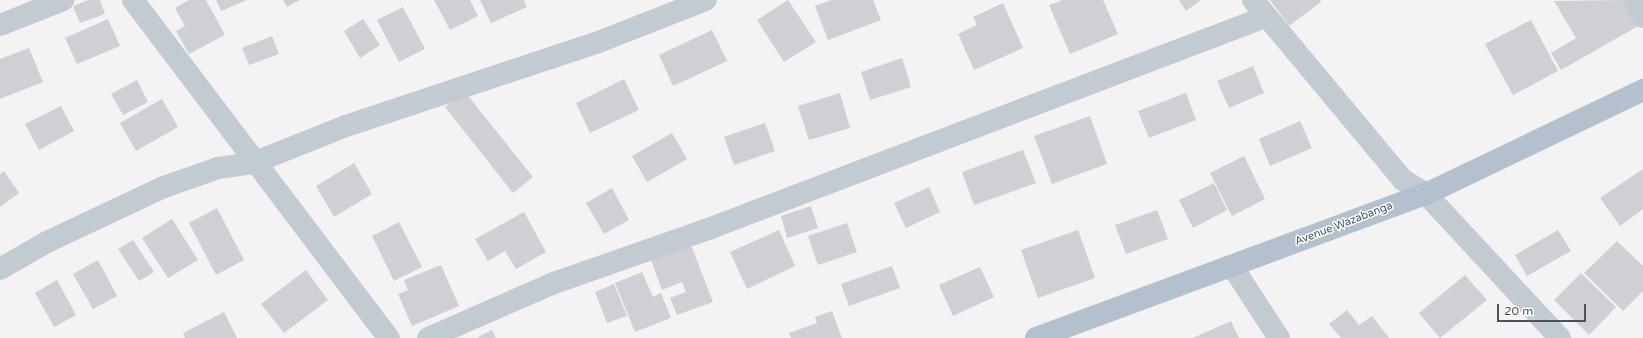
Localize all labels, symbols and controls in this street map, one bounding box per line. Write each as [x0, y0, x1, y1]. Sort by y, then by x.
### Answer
street label: Avenue Wazabanga [1293, 199, 1395, 249]
scale bar [1499, 296, 1588, 322]
text: 20 m [1504, 304, 1533, 318]

